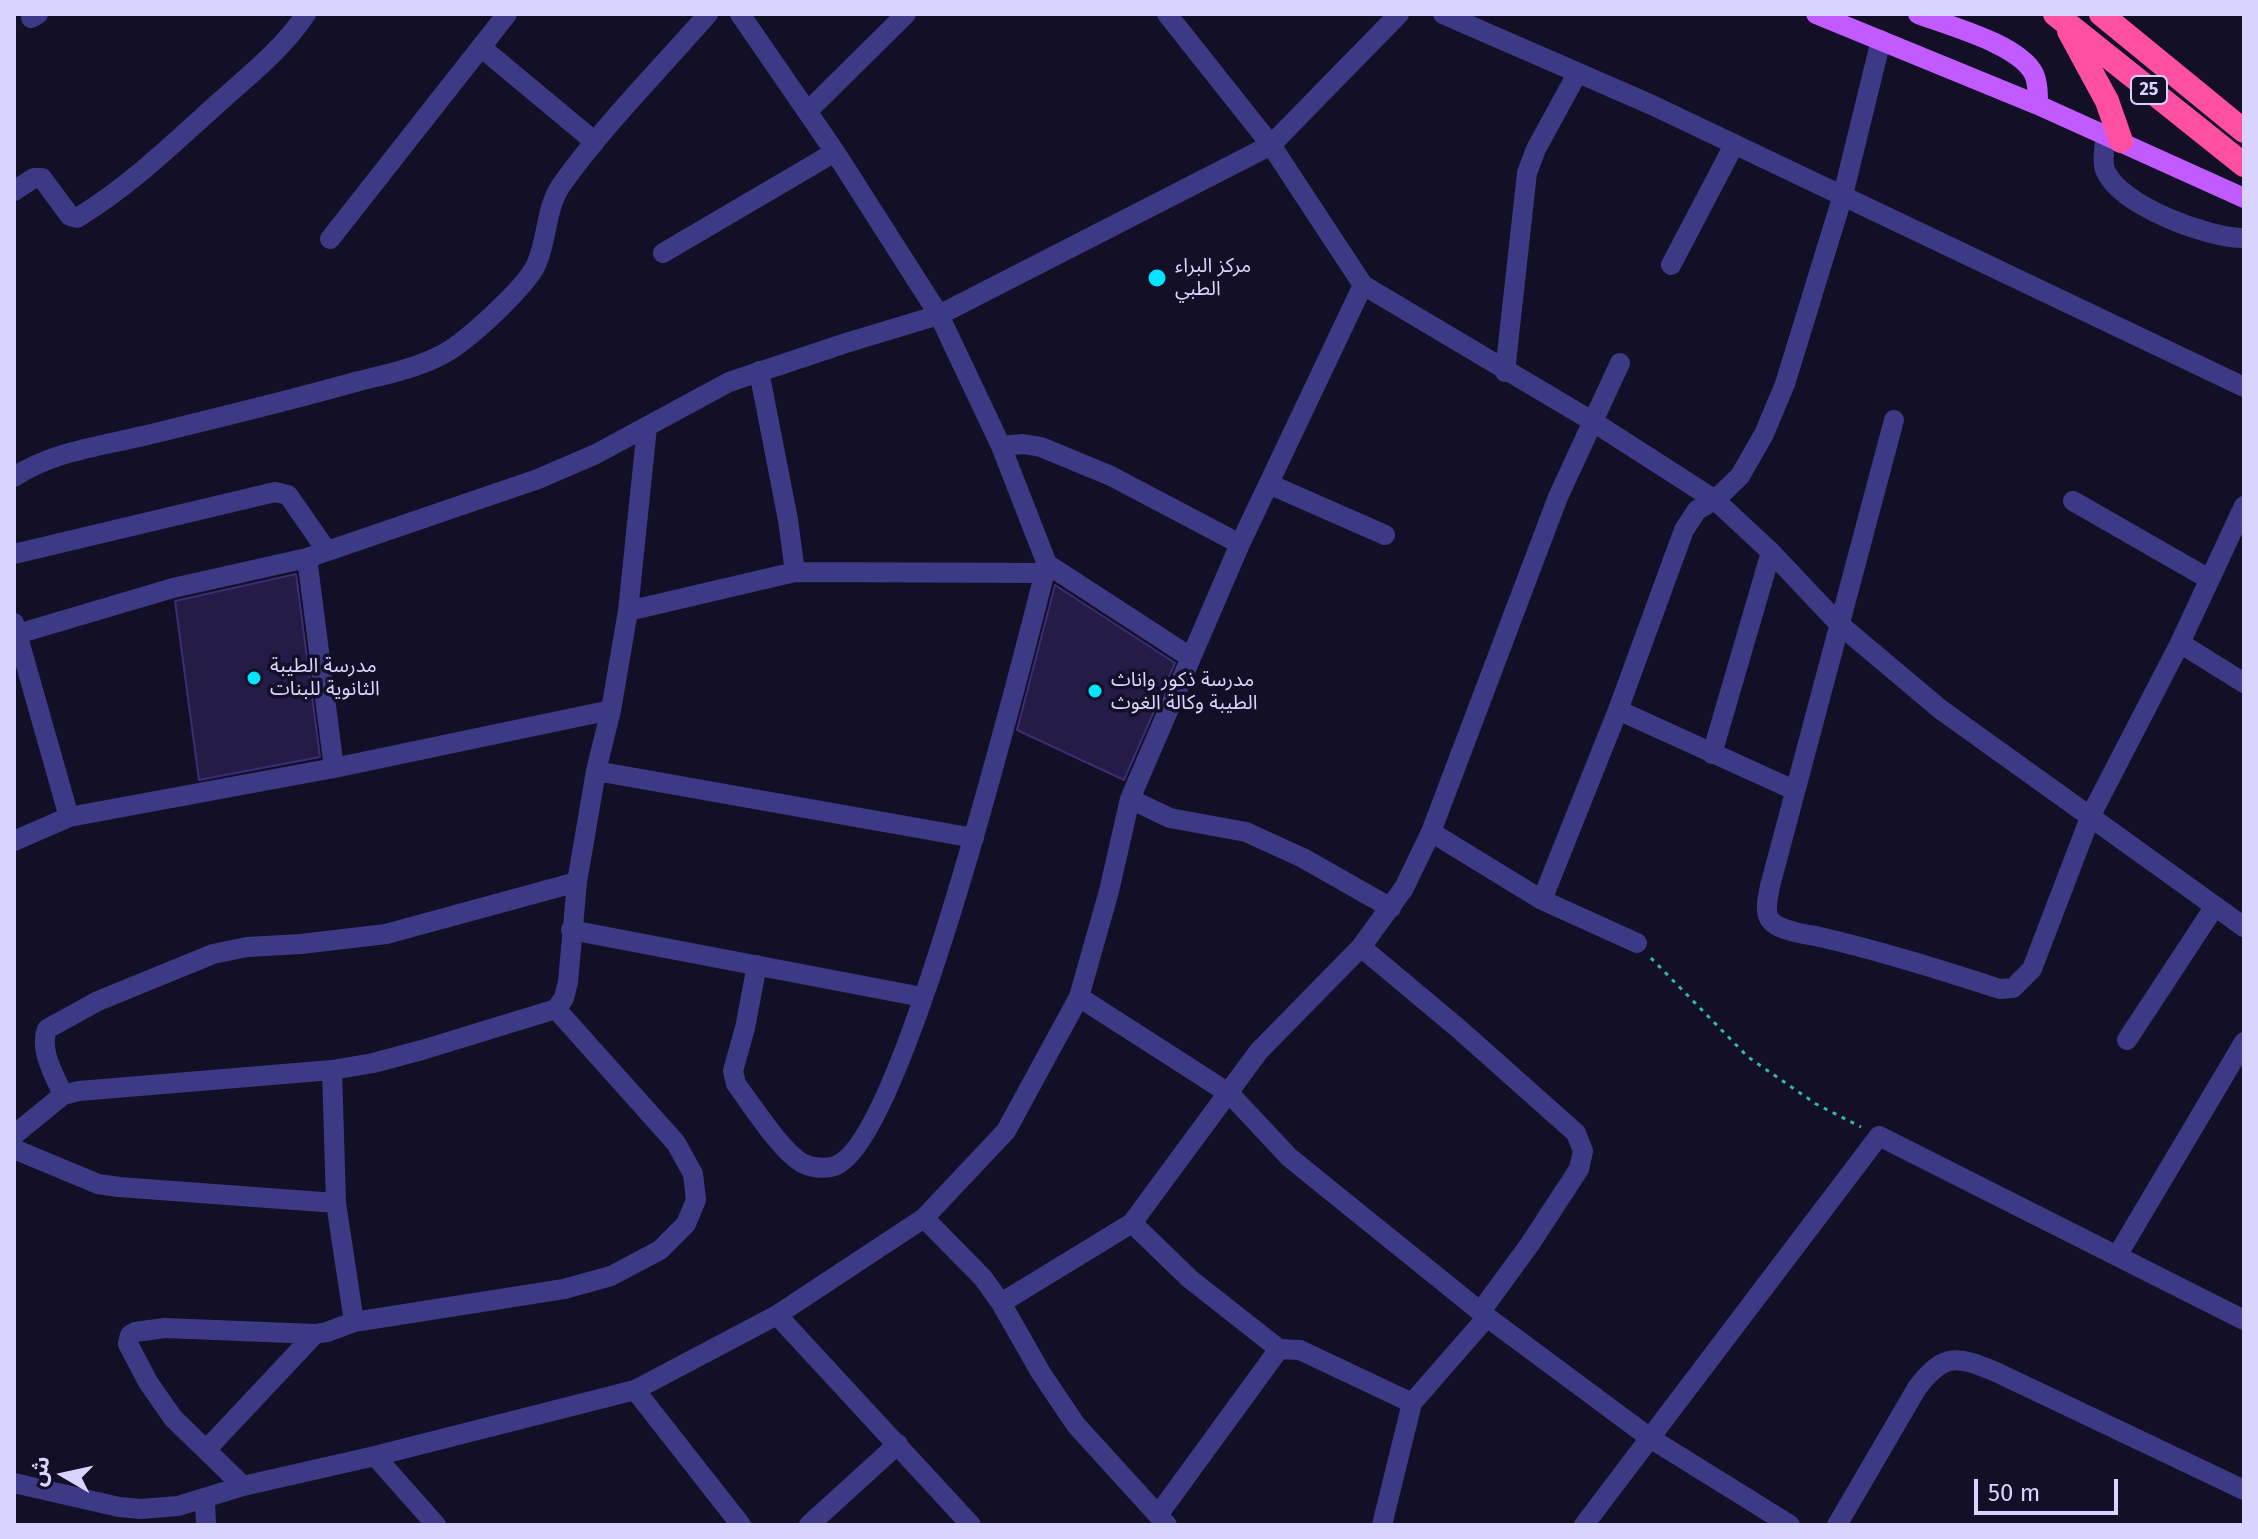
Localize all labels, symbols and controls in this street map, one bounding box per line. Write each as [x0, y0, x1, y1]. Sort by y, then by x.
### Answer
road number: 25 [2131, 76, 2167, 104]
place label: مركز البراء الطبي [1175, 254, 1251, 301]
marker: مركز البراء الطبي [1146, 267, 1168, 289]
place label: مدرسة الطيبة الثانوية للبنات [270, 654, 380, 701]
place label: مدرسة ذكور واناث الطيبة وكالة الغوث [1111, 668, 1257, 715]
marker: مدرسة الطيبة الثانوية للبنات [245, 669, 263, 687]
marker: مدرسة ذكور واناث الطيبة وكالة الغوث [1086, 682, 1104, 700]
north arrow [24, 1435, 104, 1515]
text: ش [24, 1454, 55, 1488]
scale bar [1978, 1463, 2122, 1513]
text: 50 m [1988, 1479, 2040, 1507]

